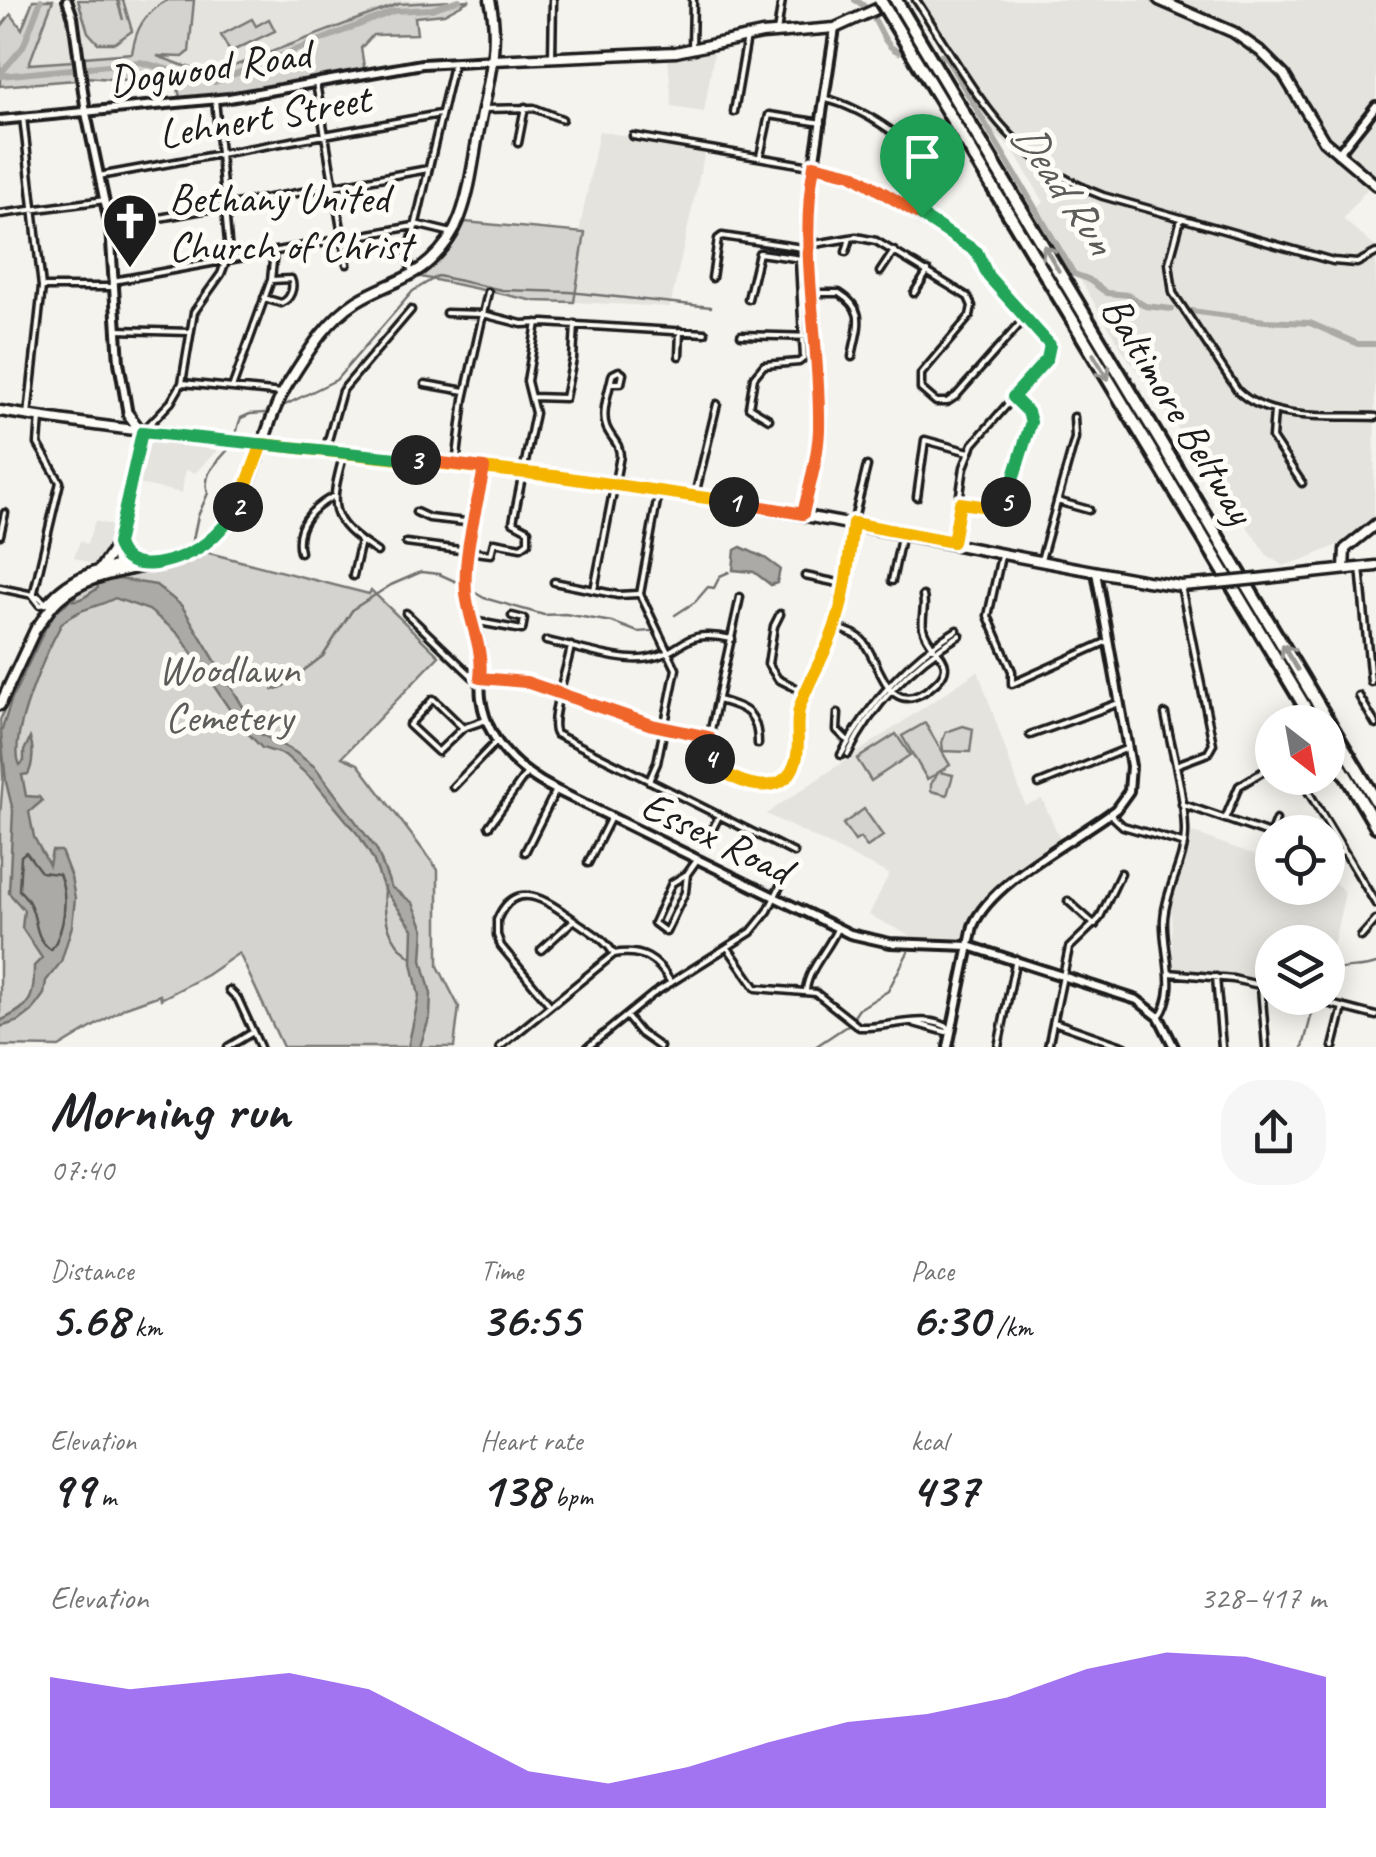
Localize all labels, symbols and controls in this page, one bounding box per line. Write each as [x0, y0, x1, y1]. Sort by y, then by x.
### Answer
street label: Dogwood Road [105, 26, 320, 108]
street label: Lehnert Street [155, 71, 378, 161]
water label: Dead Run [999, 111, 1131, 268]
pin [880, 114, 965, 217]
icon: arrive [895, 129, 950, 184]
place label: Bethany United Church of Christ [169, 172, 417, 273]
church icon: Bethany United Church of Christ [100, 191, 160, 270]
one-way arrow [1041, 244, 1061, 273]
street label: Baltimore Beltway [1089, 286, 1268, 535]
one-way arrow [1091, 352, 1111, 381]
pin: 3 [391, 435, 441, 485]
text: 3 [410, 442, 422, 477]
pin: 1 [709, 477, 759, 527]
pin: 5 [981, 477, 1031, 527]
pin: 2 [213, 482, 263, 532]
text: 1 [728, 484, 740, 519]
text: 5 [1000, 484, 1012, 519]
text: 2 [232, 489, 244, 524]
park label: Woodlawn Cemetery [158, 643, 301, 744]
one-way arrow [1280, 643, 1300, 672]
north arrow [1255, 705, 1345, 795]
map controls [1255, 705, 1345, 1015]
pin: 4 [685, 734, 735, 784]
text: 4 [704, 741, 716, 776]
street label: Essex Road [633, 779, 806, 899]
button: locate [1255, 815, 1345, 905]
button: layers [1255, 925, 1345, 1015]
text: Morning run [50, 1076, 290, 1146]
button: share [1221, 1080, 1326, 1185]
text: 07:40 [50, 1149, 114, 1190]
text: Distance [50, 1253, 134, 1288]
text: Time [480, 1253, 523, 1288]
text: Pace [911, 1253, 954, 1288]
text: 5.68 [50, 1288, 128, 1351]
text: 36:55 [480, 1288, 580, 1351]
text: 6:30 [911, 1288, 989, 1351]
text: km [128, 1309, 162, 1344]
text: /km [989, 1309, 1032, 1344]
text: Elevation [50, 1423, 136, 1458]
text: Heart rate [480, 1423, 582, 1458]
text: kcal [911, 1423, 948, 1458]
text: 99 [50, 1458, 94, 1521]
text: 138 [480, 1458, 548, 1521]
text: 437 [911, 1458, 978, 1521]
text: m [94, 1479, 116, 1514]
text: bpm [548, 1479, 593, 1514]
text: Elevation [50, 1577, 148, 1618]
text: 328–417 m [1200, 1577, 1326, 1618]

